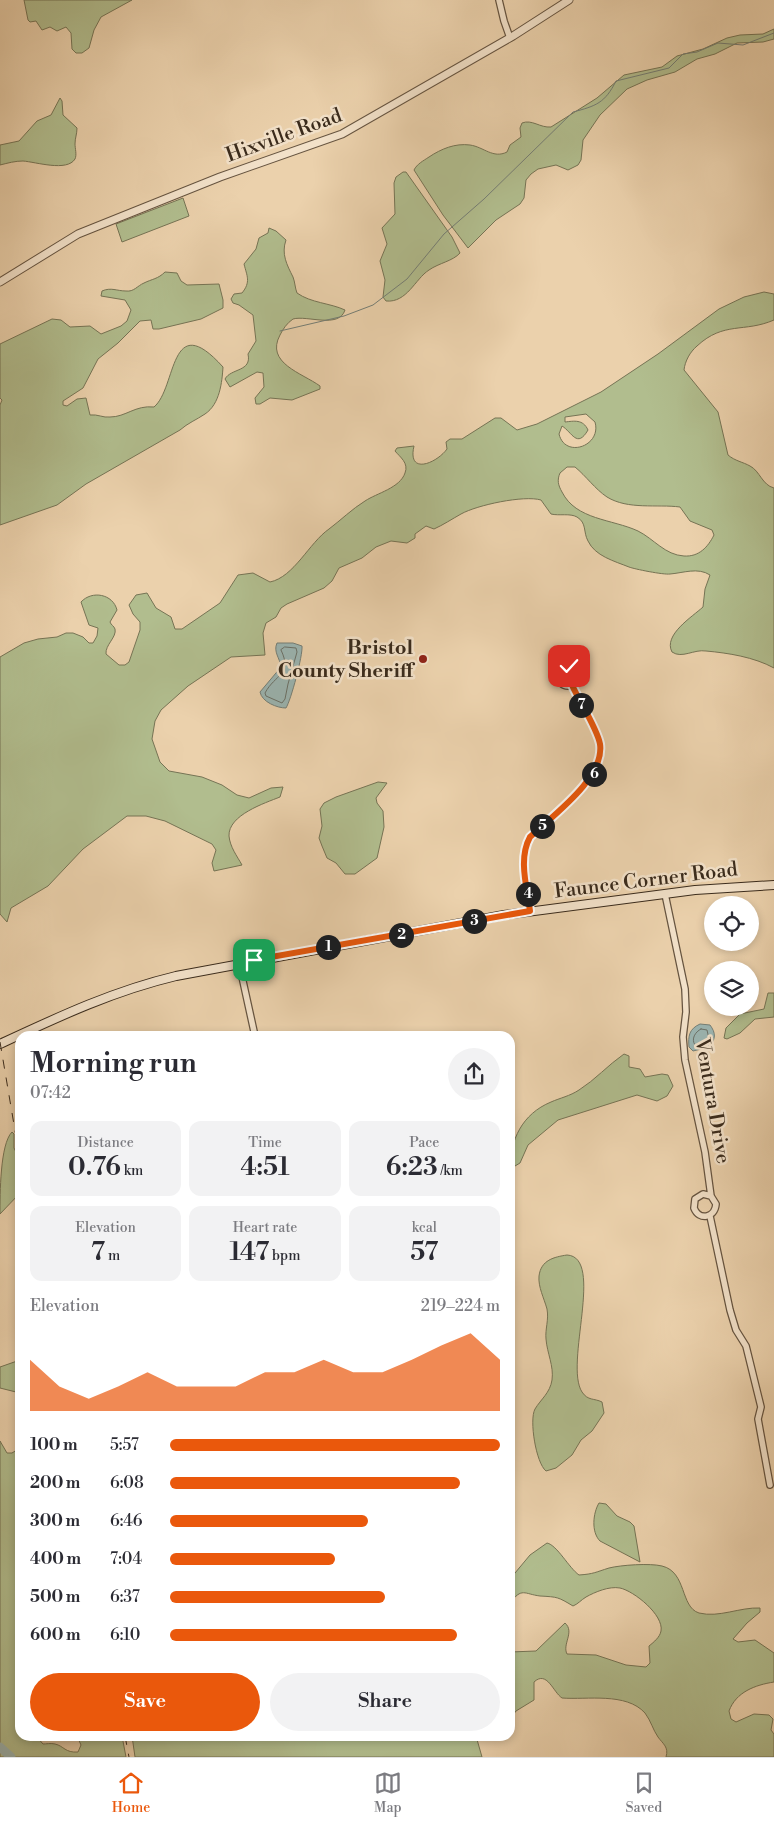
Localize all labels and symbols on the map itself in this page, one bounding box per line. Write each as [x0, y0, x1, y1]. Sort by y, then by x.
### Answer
street label: Hixville Road [223, 103, 346, 169]
place label: Bristol County Sheriff [278, 636, 416, 684]
pin [548, 645, 590, 687]
marker: Bristol County Sheriff [417, 653, 429, 665]
pin: 7 [568, 692, 594, 718]
pin: 6 [582, 762, 606, 786]
pin: 5 [530, 814, 554, 838]
street label: Faunce Corner Road [553, 857, 740, 905]
pin: 4 [516, 882, 540, 906]
pin: 3 [462, 908, 486, 934]
pin: 2 [388, 922, 414, 948]
pin: 1 [316, 934, 340, 960]
pin [233, 939, 275, 981]
street label: Ventura Drive [689, 1035, 735, 1166]

